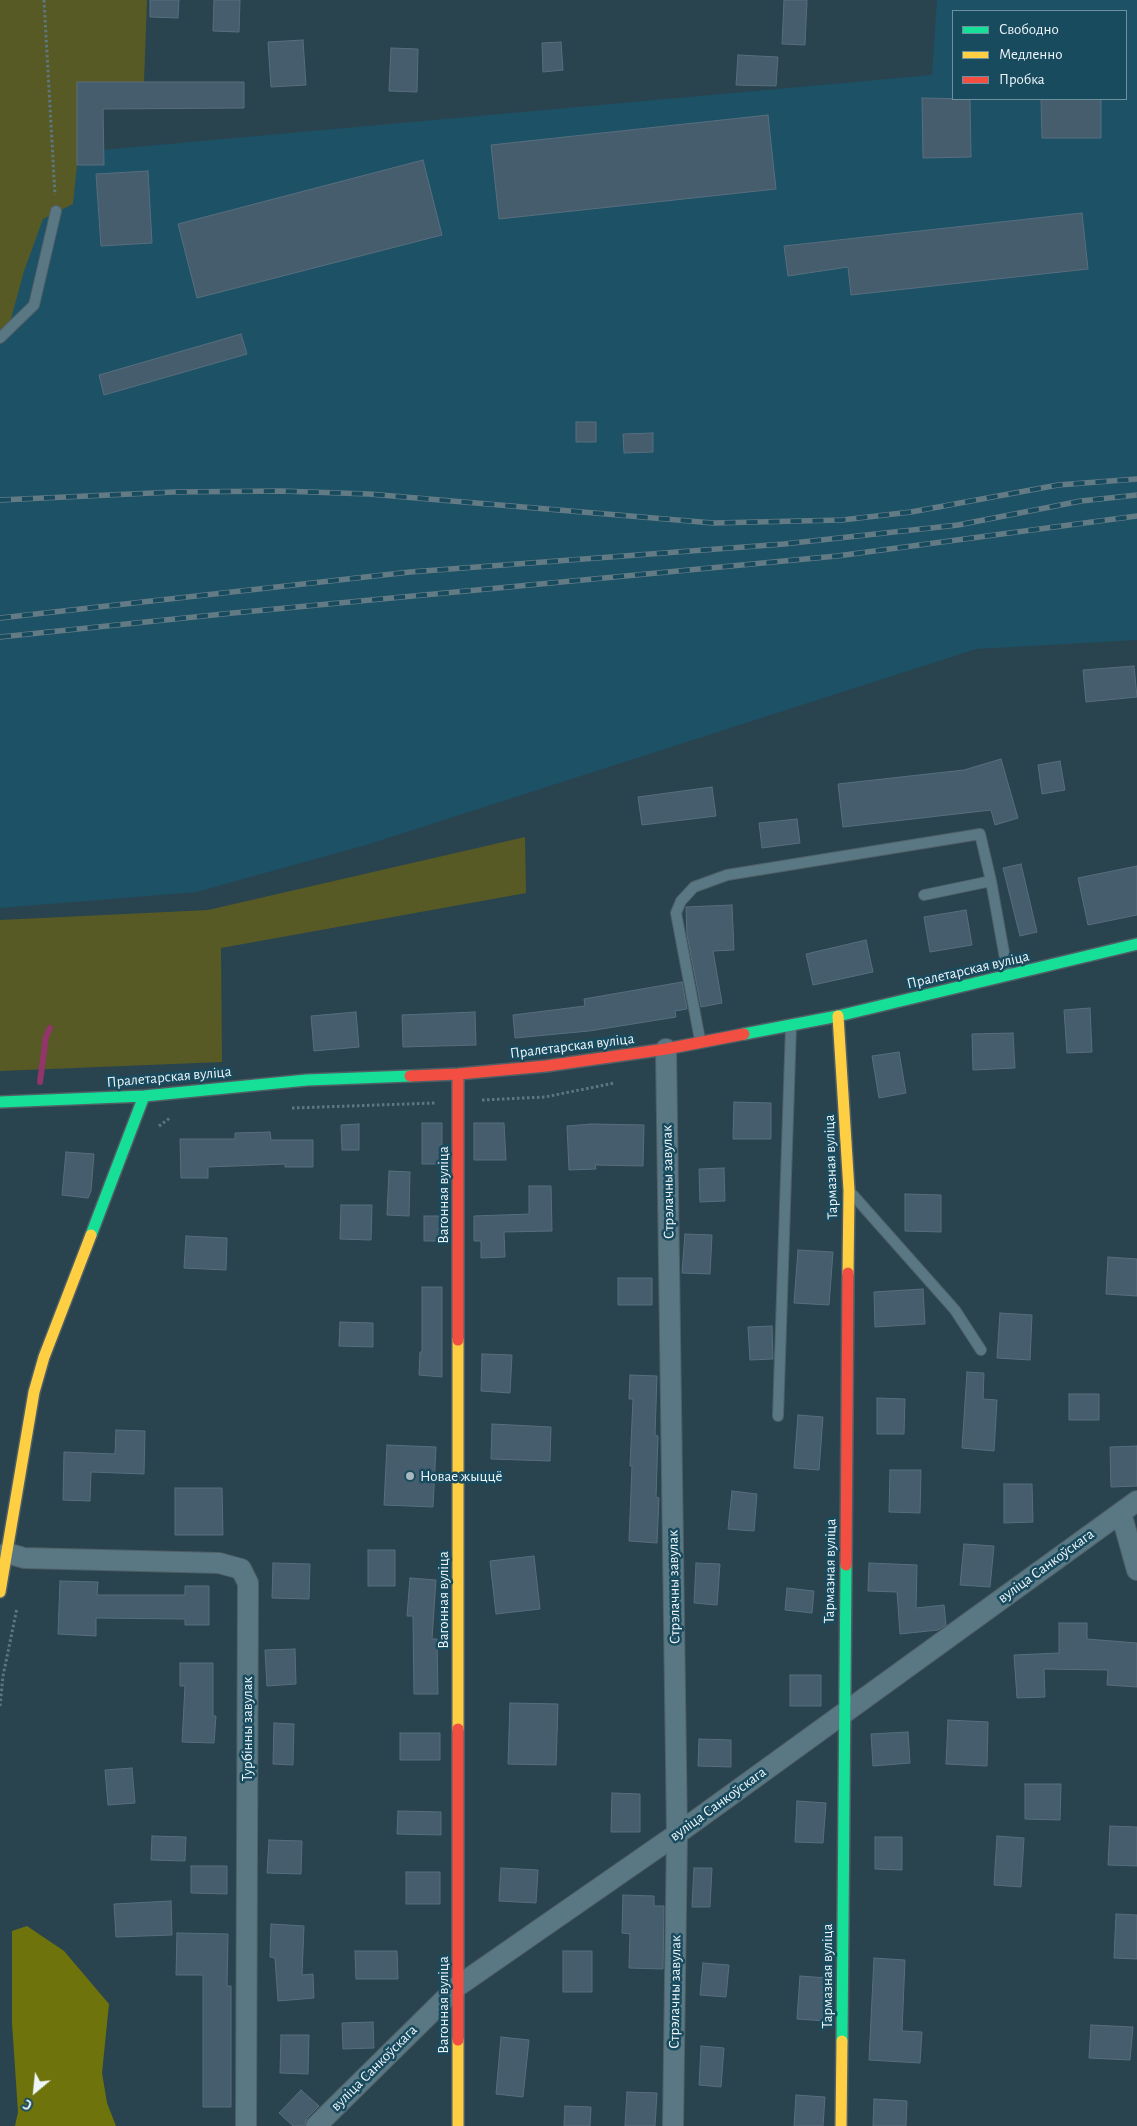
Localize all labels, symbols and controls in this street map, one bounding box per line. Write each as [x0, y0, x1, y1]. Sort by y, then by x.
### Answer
legend [952, 10, 1127, 100]
text: Свободно [999, 22, 1059, 37]
text: Медленно [999, 47, 1063, 62]
text: Пробка [999, 72, 1045, 87]
street label: Пралетарская вуліца [905, 947, 1031, 993]
street label: Пралетарская вуліца [509, 1029, 635, 1063]
street label: Пралетарская вуліца [106, 1063, 232, 1091]
street label: Тармазная вуліца [820, 1114, 842, 1220]
street label: Стрэлачны завулак [658, 1125, 678, 1239]
street label: Вагонная вуліца [434, 1146, 452, 1244]
place label: Новае жыццё [420, 1467, 502, 1485]
marker: Новае жыццё [404, 1470, 416, 1482]
street label: Тармазная вуліца [820, 1518, 840, 1624]
street label: вуліца Санкоўскага [994, 1525, 1098, 1607]
street label: Стрэлачны завулак [664, 1530, 684, 1644]
street label: Вагонная вуліца [434, 1551, 452, 1649]
street label: Турбінны завулак [238, 1677, 256, 1781]
street label: вуліца Санкоўскага [666, 1763, 770, 1845]
street label: Тармазная вуліца [818, 1924, 836, 2028]
street label: Стрэлачны завулак [665, 1935, 685, 2049]
street label: Вагонная вуліца [434, 1956, 452, 2054]
street label: вуліца Санкоўскага [327, 2021, 421, 2115]
north arrow [10, 2066, 60, 2116]
text: С [21, 2096, 35, 2112]

